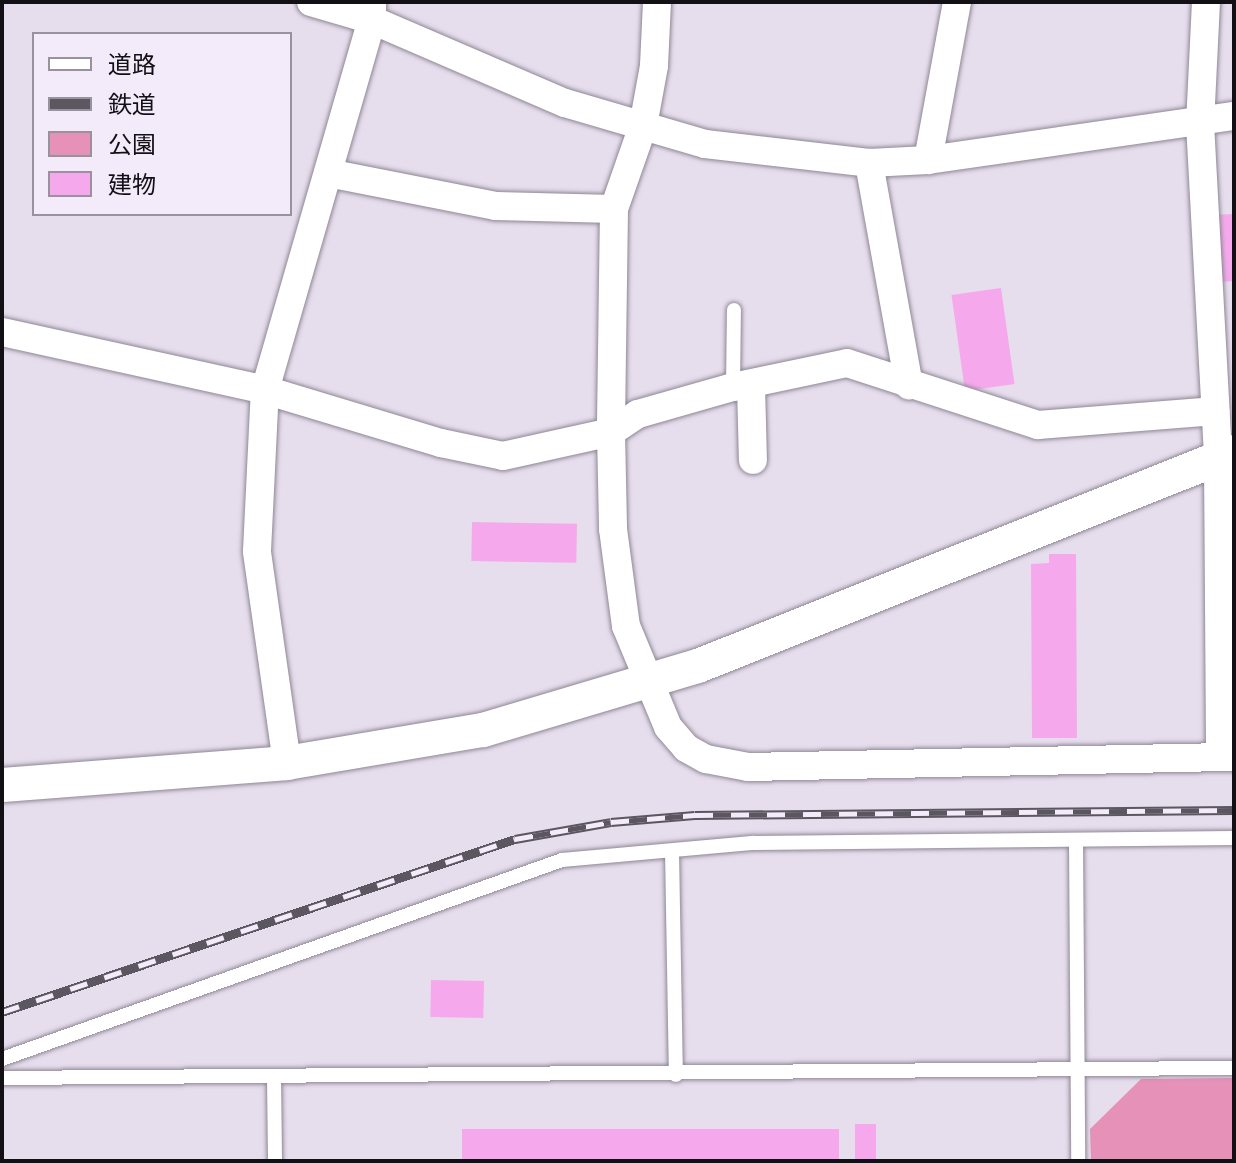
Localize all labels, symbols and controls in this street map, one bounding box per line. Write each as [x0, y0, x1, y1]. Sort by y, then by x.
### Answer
legend [32, 32, 292, 216]
text: 道路 [108, 48, 156, 83]
text: 鉄道 [108, 88, 156, 123]
text: 公園 [108, 128, 156, 163]
text: 建物 [108, 168, 156, 203]

